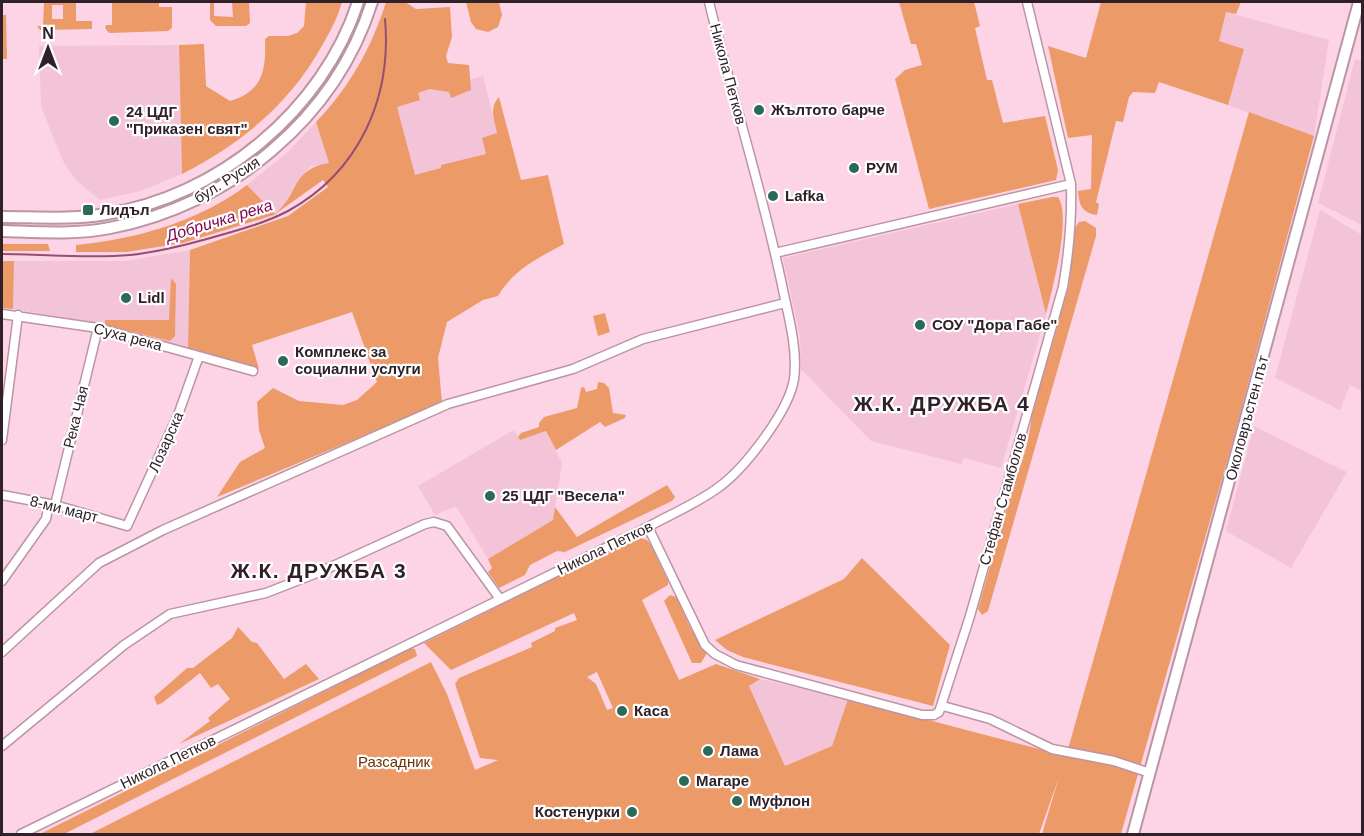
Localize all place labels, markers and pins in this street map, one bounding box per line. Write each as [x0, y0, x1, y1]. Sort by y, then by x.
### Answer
place label: Жълтото барче [770, 101, 885, 118]
place label: 24 ЦДГ "Приказен свят" [126, 103, 248, 137]
marker: Жълтото барче [752, 103, 766, 117]
marker: 24 ЦДГ "Приказен свят" [107, 114, 121, 128]
place label: РУМ [866, 159, 898, 176]
marker: РУМ [847, 161, 861, 175]
place label: Lafka [785, 187, 825, 204]
marker: Lafka [766, 189, 780, 203]
place label: Лидъл [100, 201, 150, 218]
marker: Лидъл [81, 203, 95, 217]
place label: Lidl [138, 289, 165, 306]
marker: Lidl [119, 291, 133, 305]
place label: СОУ "Дора Габе" [932, 316, 1057, 333]
marker: СОУ "Дора Габе" [913, 318, 927, 332]
place label: Комплекс за социални услуги [295, 343, 421, 377]
marker: Комплекс за социални услуги [276, 354, 290, 368]
place label: 25 ЦДГ "Весела" [502, 487, 625, 504]
marker: 25 ЦДГ "Весела" [483, 489, 497, 503]
place label: Каса [634, 702, 669, 719]
marker: Каса [615, 704, 629, 718]
place label: Лама [720, 742, 759, 759]
marker: Лама [701, 744, 715, 758]
place label: Магаре [696, 772, 749, 789]
marker: Магаре [677, 774, 691, 788]
place label: Муфлон [749, 792, 810, 809]
marker: Муфлон [730, 794, 744, 808]
place label: Костенурки [535, 803, 620, 820]
marker: Костенурки [625, 805, 639, 819]

